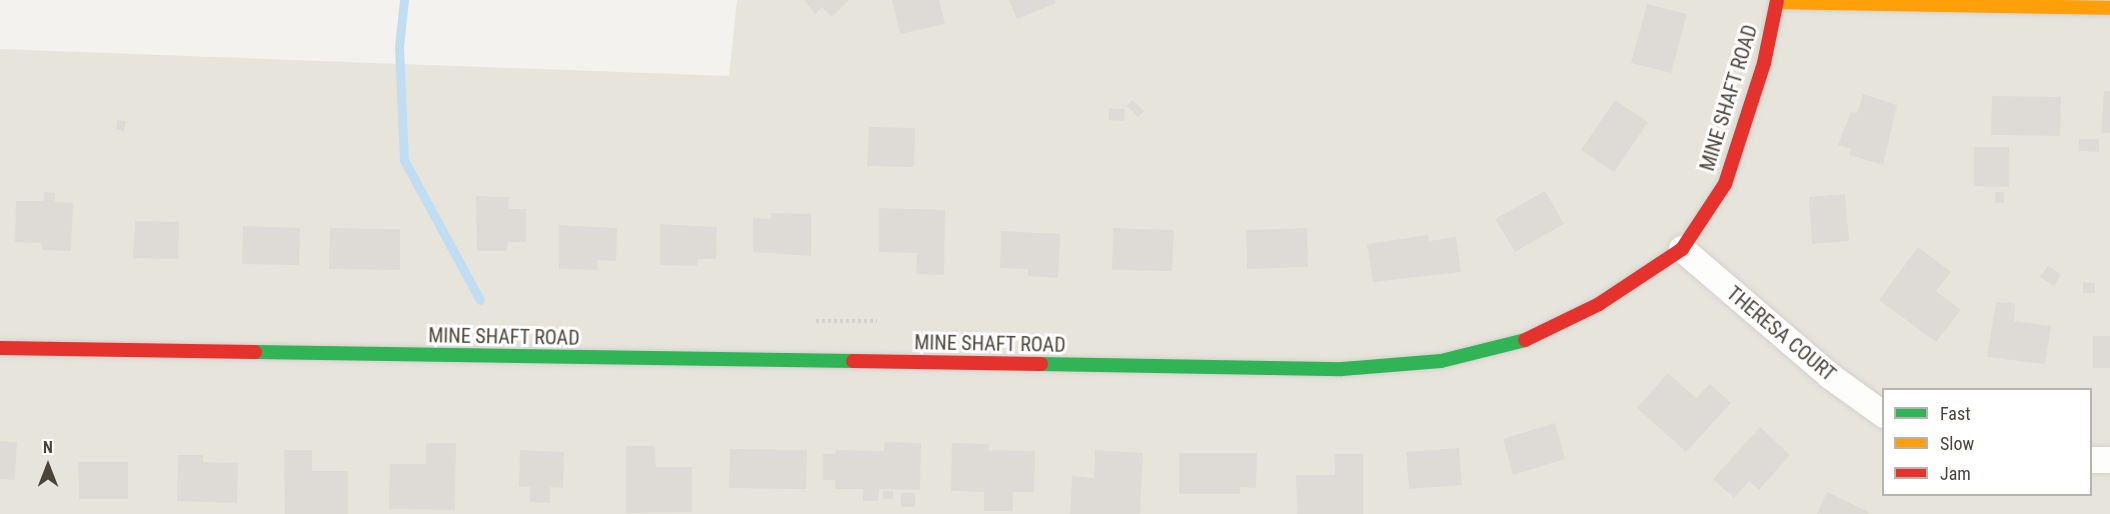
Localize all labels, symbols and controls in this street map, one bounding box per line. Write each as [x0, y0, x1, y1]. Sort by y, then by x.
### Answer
street label: MINE SHAFT ROAD [1695, 22, 1763, 174]
street label: THERESA COURT [1722, 282, 1840, 386]
street label: MINE SHAFT ROAD [428, 324, 580, 350]
street label: MINE SHAFT ROAD [914, 331, 1066, 357]
legend [1882, 388, 2092, 496]
text: Fast [1940, 403, 1971, 424]
text: Slow [1940, 433, 1974, 454]
north arrow [18, 436, 78, 496]
text: N [43, 438, 53, 457]
text: Jam [1940, 463, 1971, 484]

